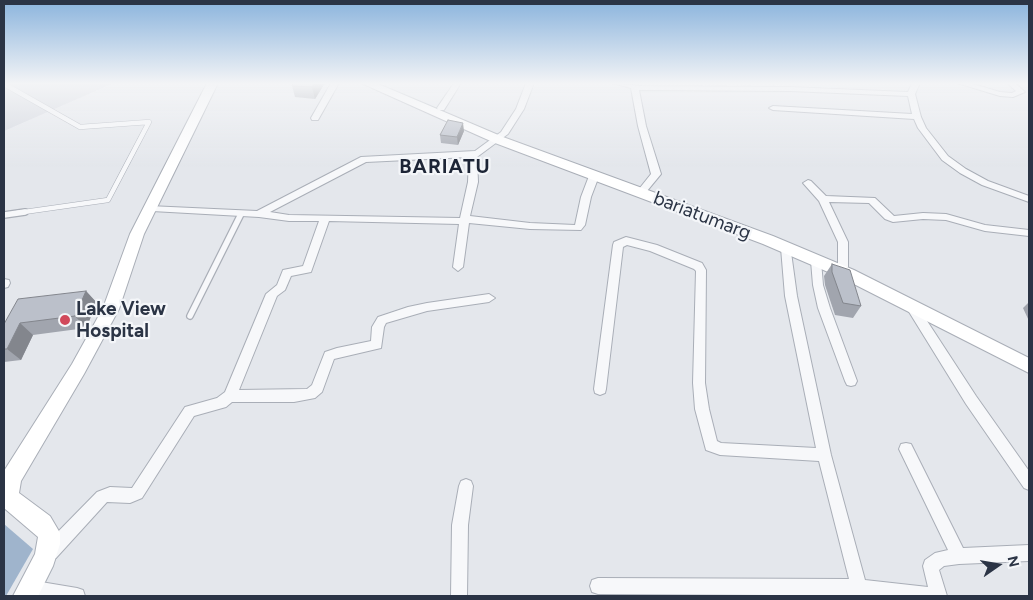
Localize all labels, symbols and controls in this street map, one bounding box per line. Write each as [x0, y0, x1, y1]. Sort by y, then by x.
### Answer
district label: BARIATU [398, 155, 492, 179]
street label: bariatumarg [650, 187, 754, 245]
place label: Lake View Hospital [76, 298, 166, 342]
marker: Lake View Hospital [58, 313, 72, 327]
north arrow [973, 540, 1023, 590]
text: N [1004, 554, 1023, 569]

